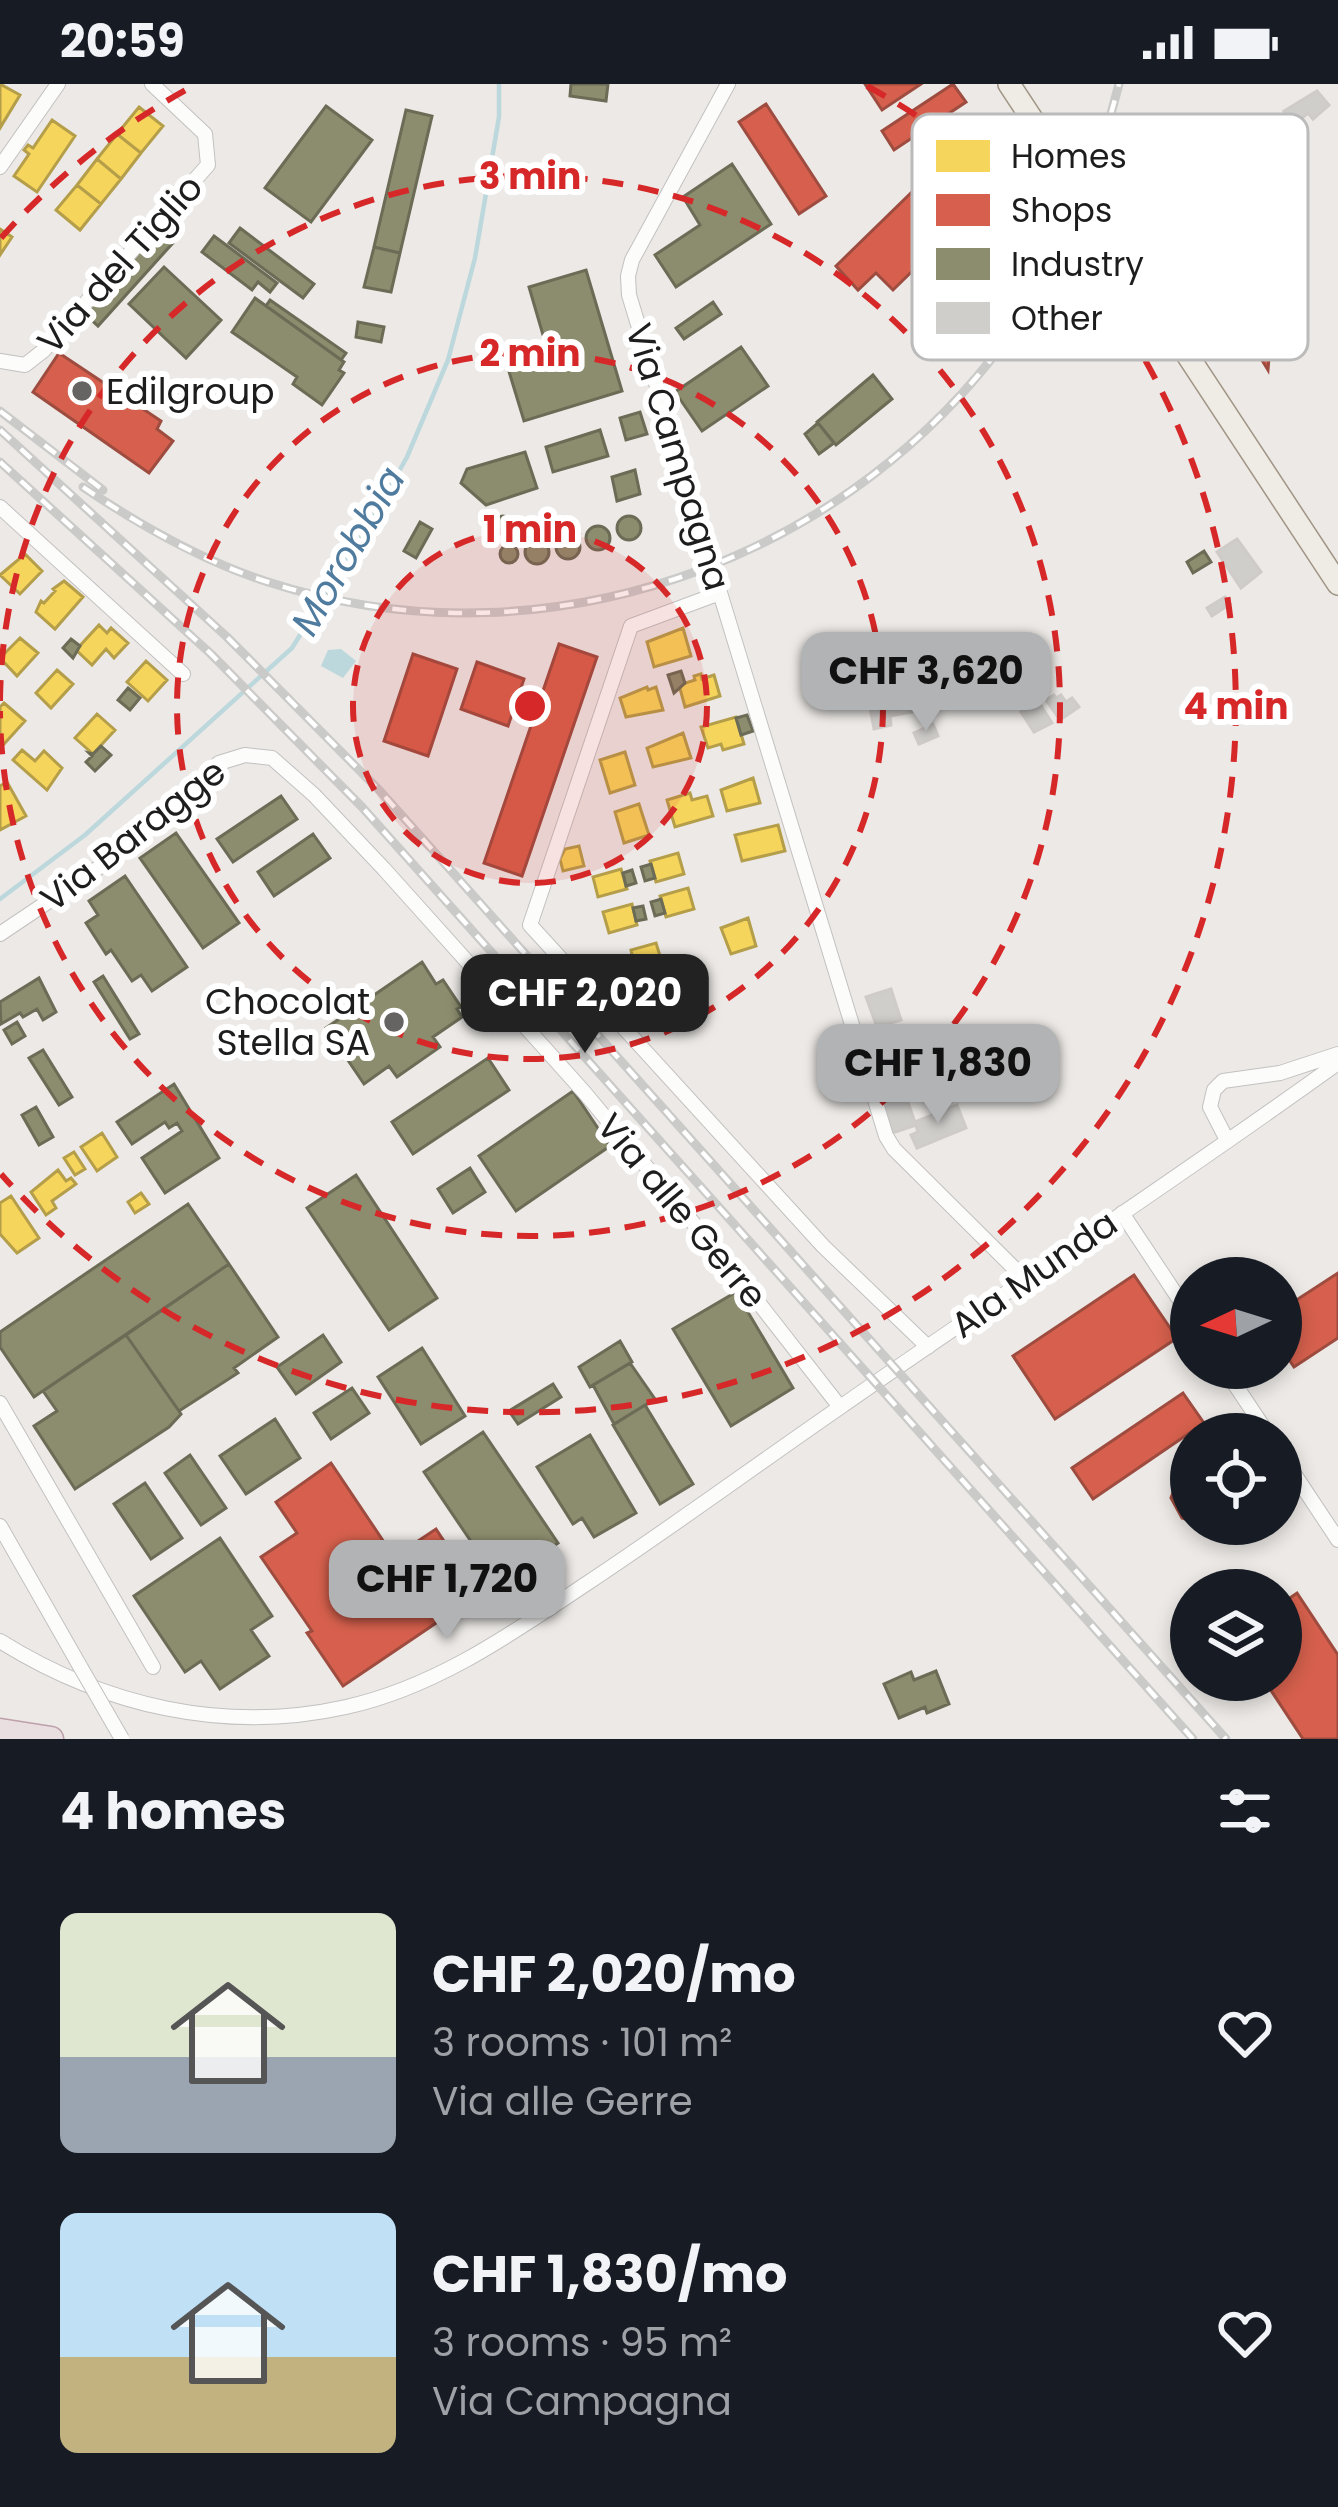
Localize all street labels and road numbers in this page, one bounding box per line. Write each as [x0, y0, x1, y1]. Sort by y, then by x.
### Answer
street label: Via del Tiglio [26, 163, 214, 365]
street label: Via Campagna [613, 317, 743, 597]
street label: Via Baragge [30, 746, 236, 924]
street label: Via alle Gerre [585, 1102, 779, 1320]
street label: Ala Munda [940, 1198, 1128, 1350]

